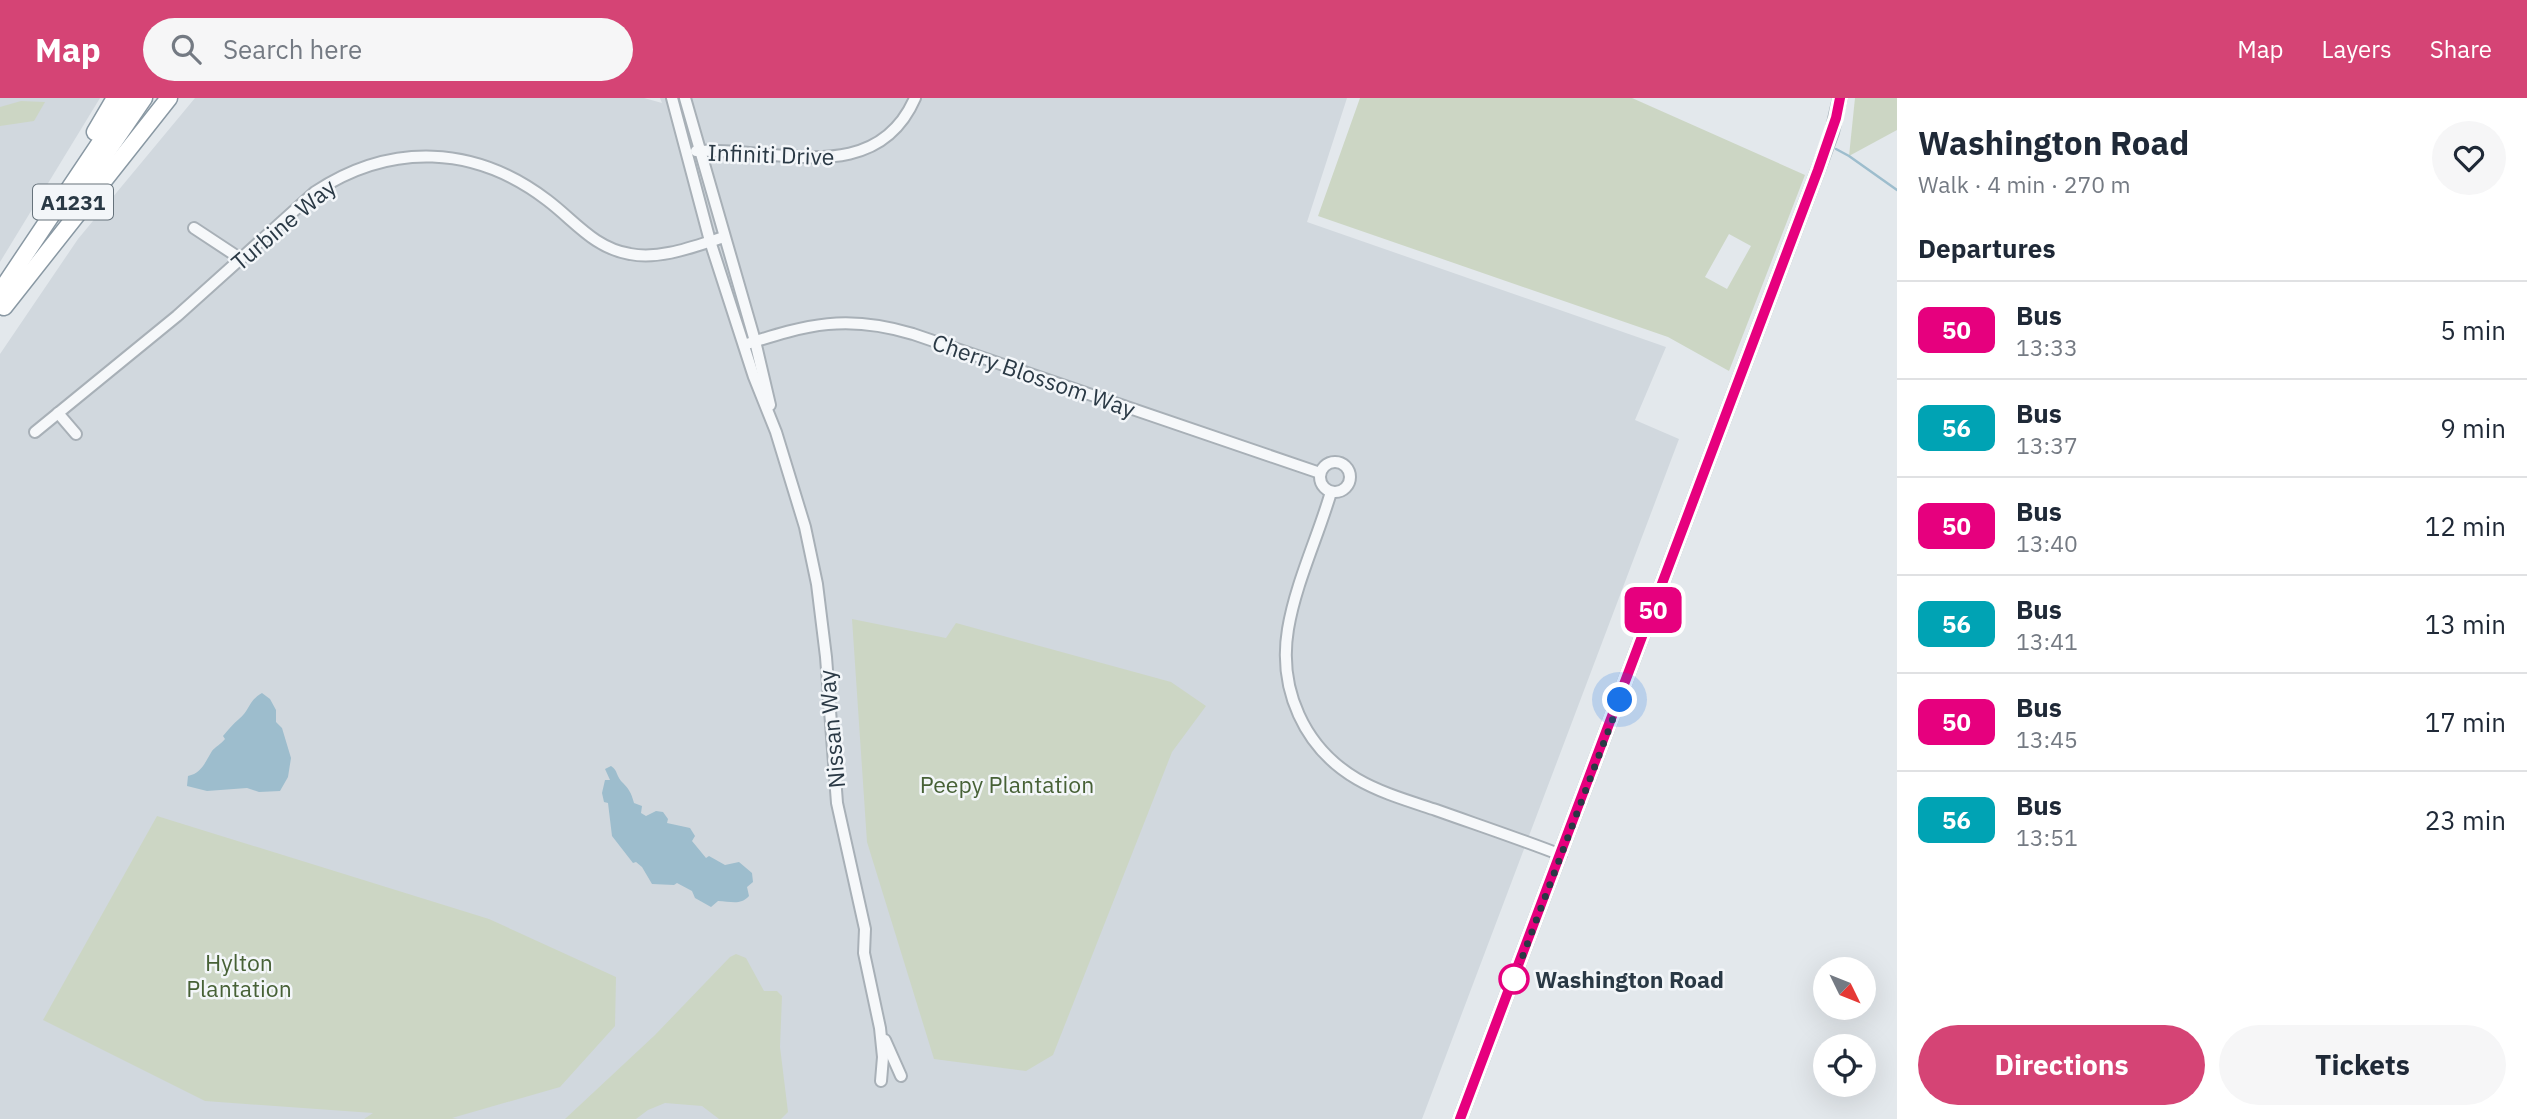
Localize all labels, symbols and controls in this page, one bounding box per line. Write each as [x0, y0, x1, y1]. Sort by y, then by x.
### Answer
search box [143, 18, 633, 81]
text: Map [35, 28, 101, 71]
icon: search [167, 30, 205, 68]
text: Search here [223, 32, 362, 66]
text: Map [2237, 33, 2284, 65]
text: Layers [2322, 33, 2392, 65]
text: Share [2430, 33, 2492, 65]
text: Washington Road [1918, 121, 2189, 164]
button: heart [2432, 121, 2506, 195]
street label: Infiniti Drive [707, 137, 835, 171]
text: Walk · 4 min · 270 m [1918, 169, 2131, 199]
street label: Turbine Way [224, 171, 342, 277]
road number: A1231 [33, 184, 113, 220]
text: Departures [1918, 231, 2056, 265]
text: Bus [2016, 298, 2062, 332]
text: 5 min [2440, 313, 2506, 347]
text: 50 [1942, 314, 1971, 346]
street label: Cherry Blossom Way [929, 326, 1140, 424]
text: 13:33 [2016, 332, 2078, 362]
text: Bus [2016, 396, 2062, 430]
text: 9 min [2440, 411, 2506, 445]
text: 56 [1942, 412, 1971, 444]
text: 13:37 [2016, 430, 2078, 460]
text: Bus [2016, 494, 2062, 528]
text: 12 min [2425, 509, 2506, 543]
text: 50 [1942, 510, 1971, 542]
text: 13:40 [2016, 528, 2078, 558]
line badge: 50 [1622, 587, 1684, 633]
text: Bus [2016, 592, 2062, 626]
text: 50 [1639, 594, 1667, 626]
text: 13 min [2425, 607, 2506, 641]
text: 56 [1942, 608, 1971, 640]
text: 13:41 [2016, 626, 2078, 656]
street label: Nissan Way [811, 668, 851, 790]
your location [1602, 682, 1637, 717]
text: Bus [2016, 690, 2062, 724]
text: 17 min [2425, 705, 2506, 739]
text: 50 [1942, 706, 1971, 738]
text: 13:45 [2016, 724, 2078, 754]
park label: Peepy Plantation [920, 769, 1094, 799]
text: Bus [2016, 788, 2062, 822]
text: 23 min [2425, 803, 2506, 837]
text: 56 [1942, 804, 1971, 836]
text: 13:51 [2016, 822, 2078, 852]
park label: Hylton Plantation [186, 947, 292, 1003]
north arrow [1813, 957, 1876, 1020]
map controls [1813, 957, 1876, 1097]
marker: Washington Road [1499, 964, 1529, 994]
place label: Washington Road [1535, 964, 1724, 994]
button: Directions [1918, 1025, 2205, 1105]
button: Tickets [2219, 1025, 2506, 1105]
button: locate [1813, 1034, 1876, 1097]

